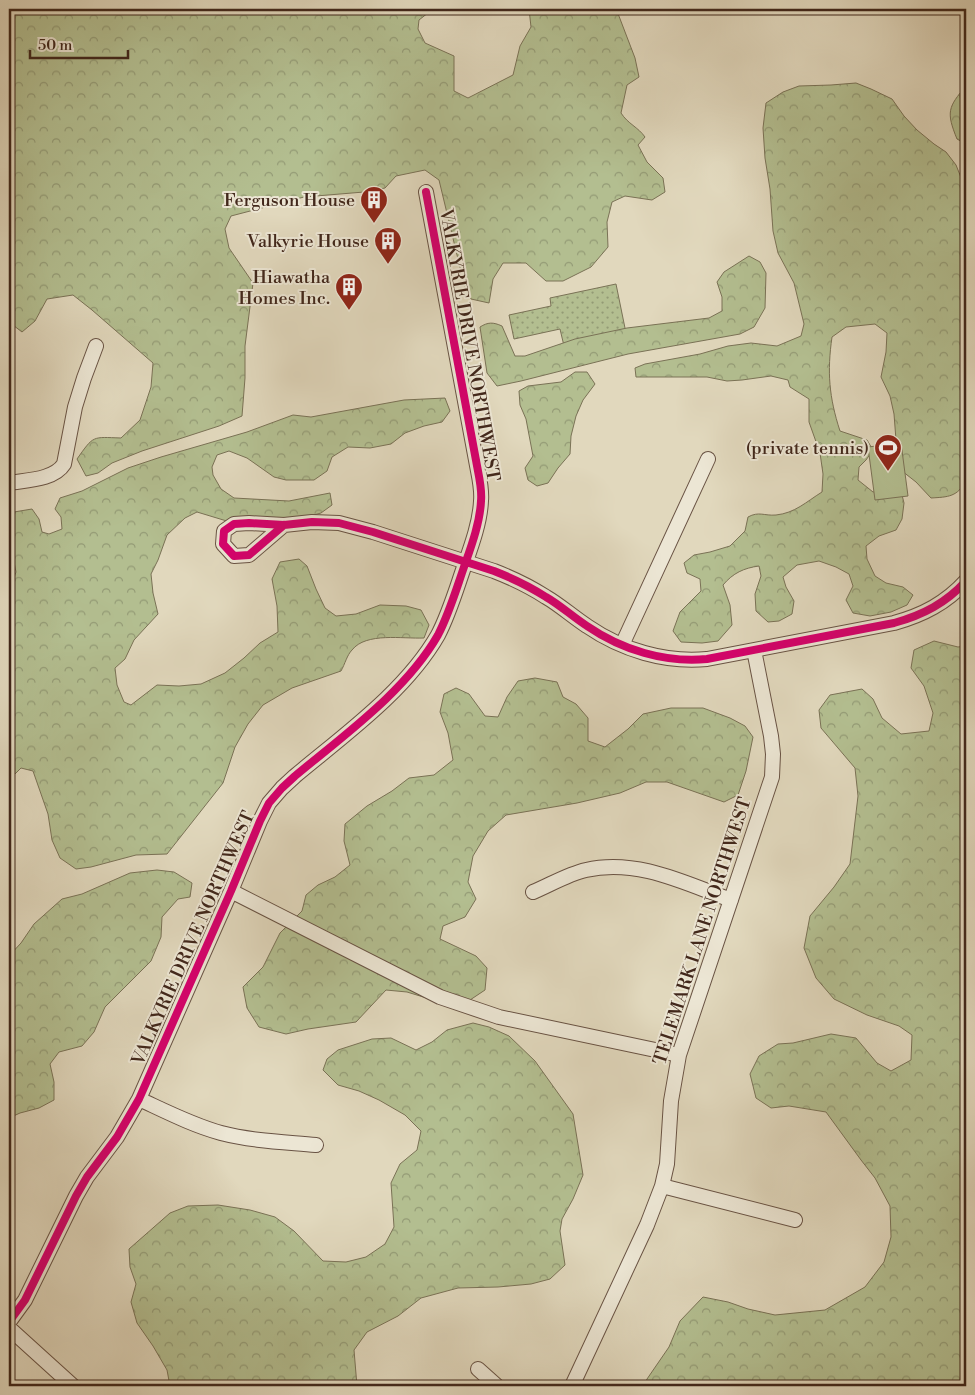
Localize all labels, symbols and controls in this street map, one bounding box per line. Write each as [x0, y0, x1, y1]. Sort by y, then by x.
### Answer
scale bar [30, 28, 128, 60]
text: 50 m [38, 36, 72, 55]
building icon: Ferguson House [359, 185, 389, 224]
place label: Ferguson House [224, 189, 355, 212]
street label: VALKYRIE DRIVE NORTHWEST [434, 206, 505, 483]
building icon: Valkyrie House [373, 226, 403, 265]
place label: Valkyrie House [246, 230, 369, 253]
place label: Hiawatha Homes Inc. [238, 266, 331, 310]
building icon: Hiawatha Homes Inc. [334, 272, 364, 311]
sports icon: (private tennis) [873, 433, 903, 472]
place label: (private tennis) [746, 437, 869, 460]
street label: TELEMARK LANE NORTHWEST [648, 794, 757, 1068]
street label: VALKYRIE DRIVE NORTHWEST [126, 807, 260, 1070]

